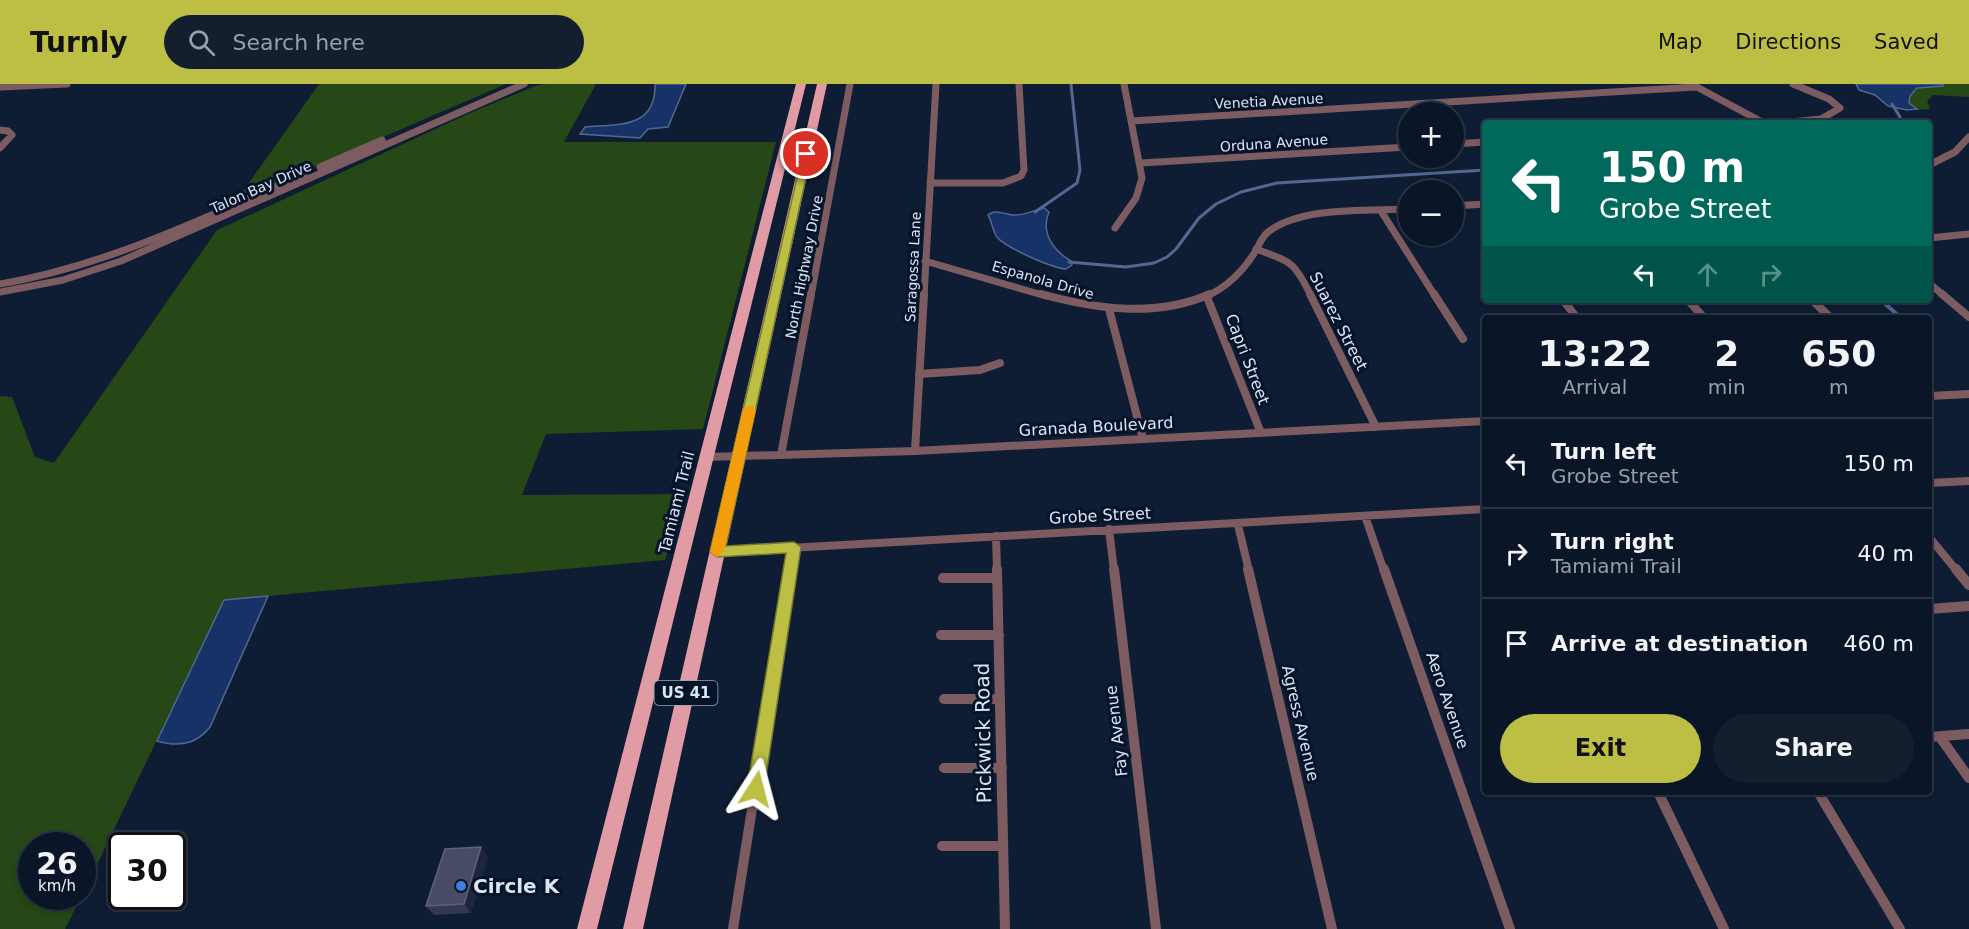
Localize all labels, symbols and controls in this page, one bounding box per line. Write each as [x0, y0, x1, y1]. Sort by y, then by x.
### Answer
search box [164, 15, 584, 69]
text: Turnly [30, 26, 128, 59]
icon: search [185, 26, 218, 59]
text: Search here [233, 30, 365, 55]
text: Map [1658, 30, 1702, 54]
text: Directions [1735, 30, 1841, 54]
text: Saved [1874, 30, 1939, 54]
street label: Venetia Avenue [1214, 90, 1324, 112]
map controls [1398, 102, 1464, 246]
button: + [1398, 102, 1464, 168]
pin [780, 128, 831, 179]
street label: Orduna Avenue [1219, 131, 1329, 155]
icon: arrive [789, 137, 822, 170]
text: 150 m [1599, 143, 1745, 192]
icon: left [1500, 144, 1578, 222]
street label: Talon Bay Drive [207, 158, 314, 217]
button: − [1398, 180, 1464, 246]
text: Grobe Street [1599, 193, 1771, 224]
street label: North Highway Drive [782, 194, 826, 340]
street label: Saragossa Lane [902, 211, 924, 323]
street label: Espanola Drive [990, 258, 1096, 302]
icon: left [1628, 258, 1661, 291]
icon: ahead [1691, 258, 1724, 291]
icon: right [1754, 258, 1787, 291]
street label: Suarez Street [1306, 269, 1372, 374]
street label: Capri Street [1221, 311, 1274, 407]
text: 13:22 [1538, 333, 1652, 374]
text: 2 [1714, 333, 1739, 374]
text: 650 [1801, 333, 1876, 374]
text: Arrival [1562, 375, 1627, 399]
text: min [1708, 375, 1746, 399]
text: m [1829, 375, 1849, 399]
street label: Granada Boulevard [1018, 413, 1174, 440]
text: Turn left [1551, 439, 1656, 464]
icon: left [1500, 447, 1533, 480]
street label: Tamiami Trail [654, 449, 698, 556]
text: 150 m [1844, 451, 1914, 476]
text: Grobe Street [1551, 464, 1679, 488]
street label: Grobe Street [1049, 503, 1152, 528]
text: Turn right [1551, 529, 1674, 554]
icon: right [1500, 537, 1533, 570]
text: 40 m [1858, 541, 1914, 566]
text: Tamiami Trail [1551, 554, 1682, 578]
icon: arrive [1500, 627, 1533, 660]
text: Arrive at destination [1551, 631, 1808, 656]
text: 460 m [1844, 631, 1914, 656]
street label: Aero Avenue [1422, 649, 1473, 751]
street label: Pickwick Road [970, 662, 996, 804]
street label: Agress Avenue [1278, 663, 1323, 783]
road number: US 41 [654, 681, 718, 705]
street label: Fay Avenue [1101, 684, 1132, 778]
button: Exit [1500, 714, 1701, 783]
button: Share [1713, 714, 1914, 783]
position arrow [724, 757, 788, 821]
speed limit sign: 30 [108, 832, 186, 910]
text: 26 [36, 846, 78, 881]
place label: Circle K [473, 874, 561, 898]
text: km/h [38, 877, 76, 895]
marker: Circle K [454, 879, 468, 893]

